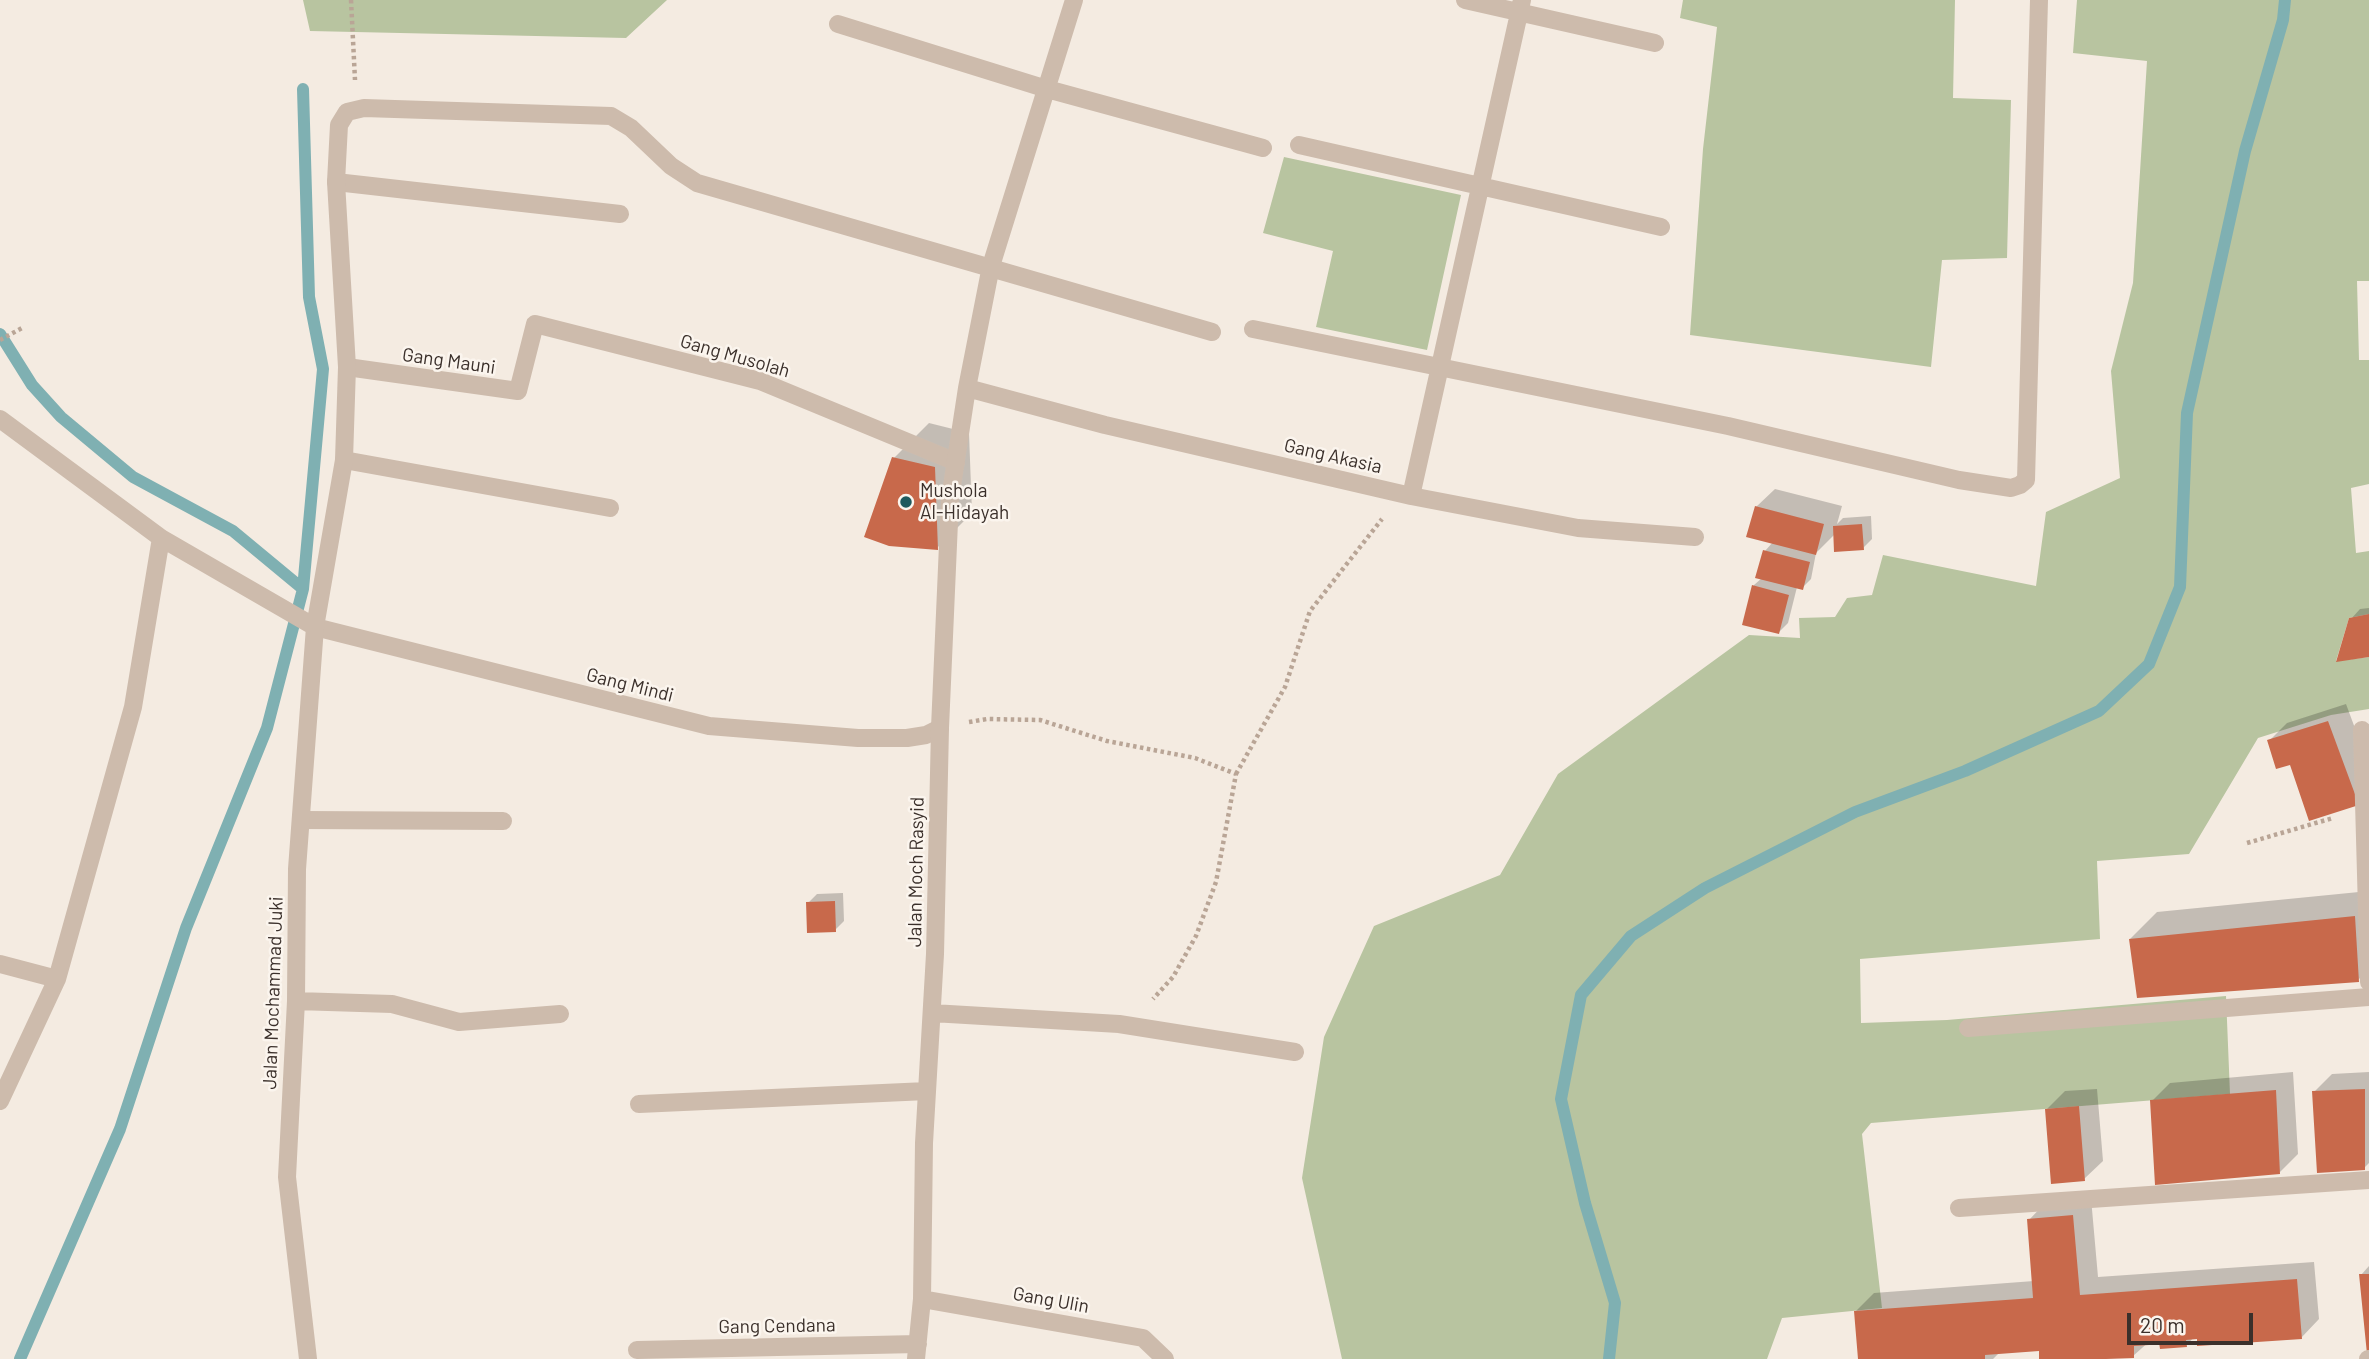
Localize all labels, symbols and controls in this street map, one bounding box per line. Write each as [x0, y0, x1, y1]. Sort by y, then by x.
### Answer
street label: Gang Musolah [678, 329, 792, 383]
street label: Gang Mauni [401, 343, 497, 379]
street label: Gang Akasia [1282, 434, 1384, 478]
place label: Mushola Al-Hidayah [920, 480, 1009, 524]
marker: Mushola Al-Hidayah [898, 494, 914, 510]
street label: Gang Mindi [584, 663, 676, 707]
street label: Jalan Moch Rasyid [903, 797, 929, 947]
street label: Jalan Mochammad Juki [258, 896, 288, 1090]
street label: Gang Ulin [1011, 1282, 1091, 1318]
scale bar [2131, 1300, 2257, 1344]
text: 20 m [2140, 1312, 2185, 1337]
street label: Gang Cendana [718, 1314, 836, 1338]

